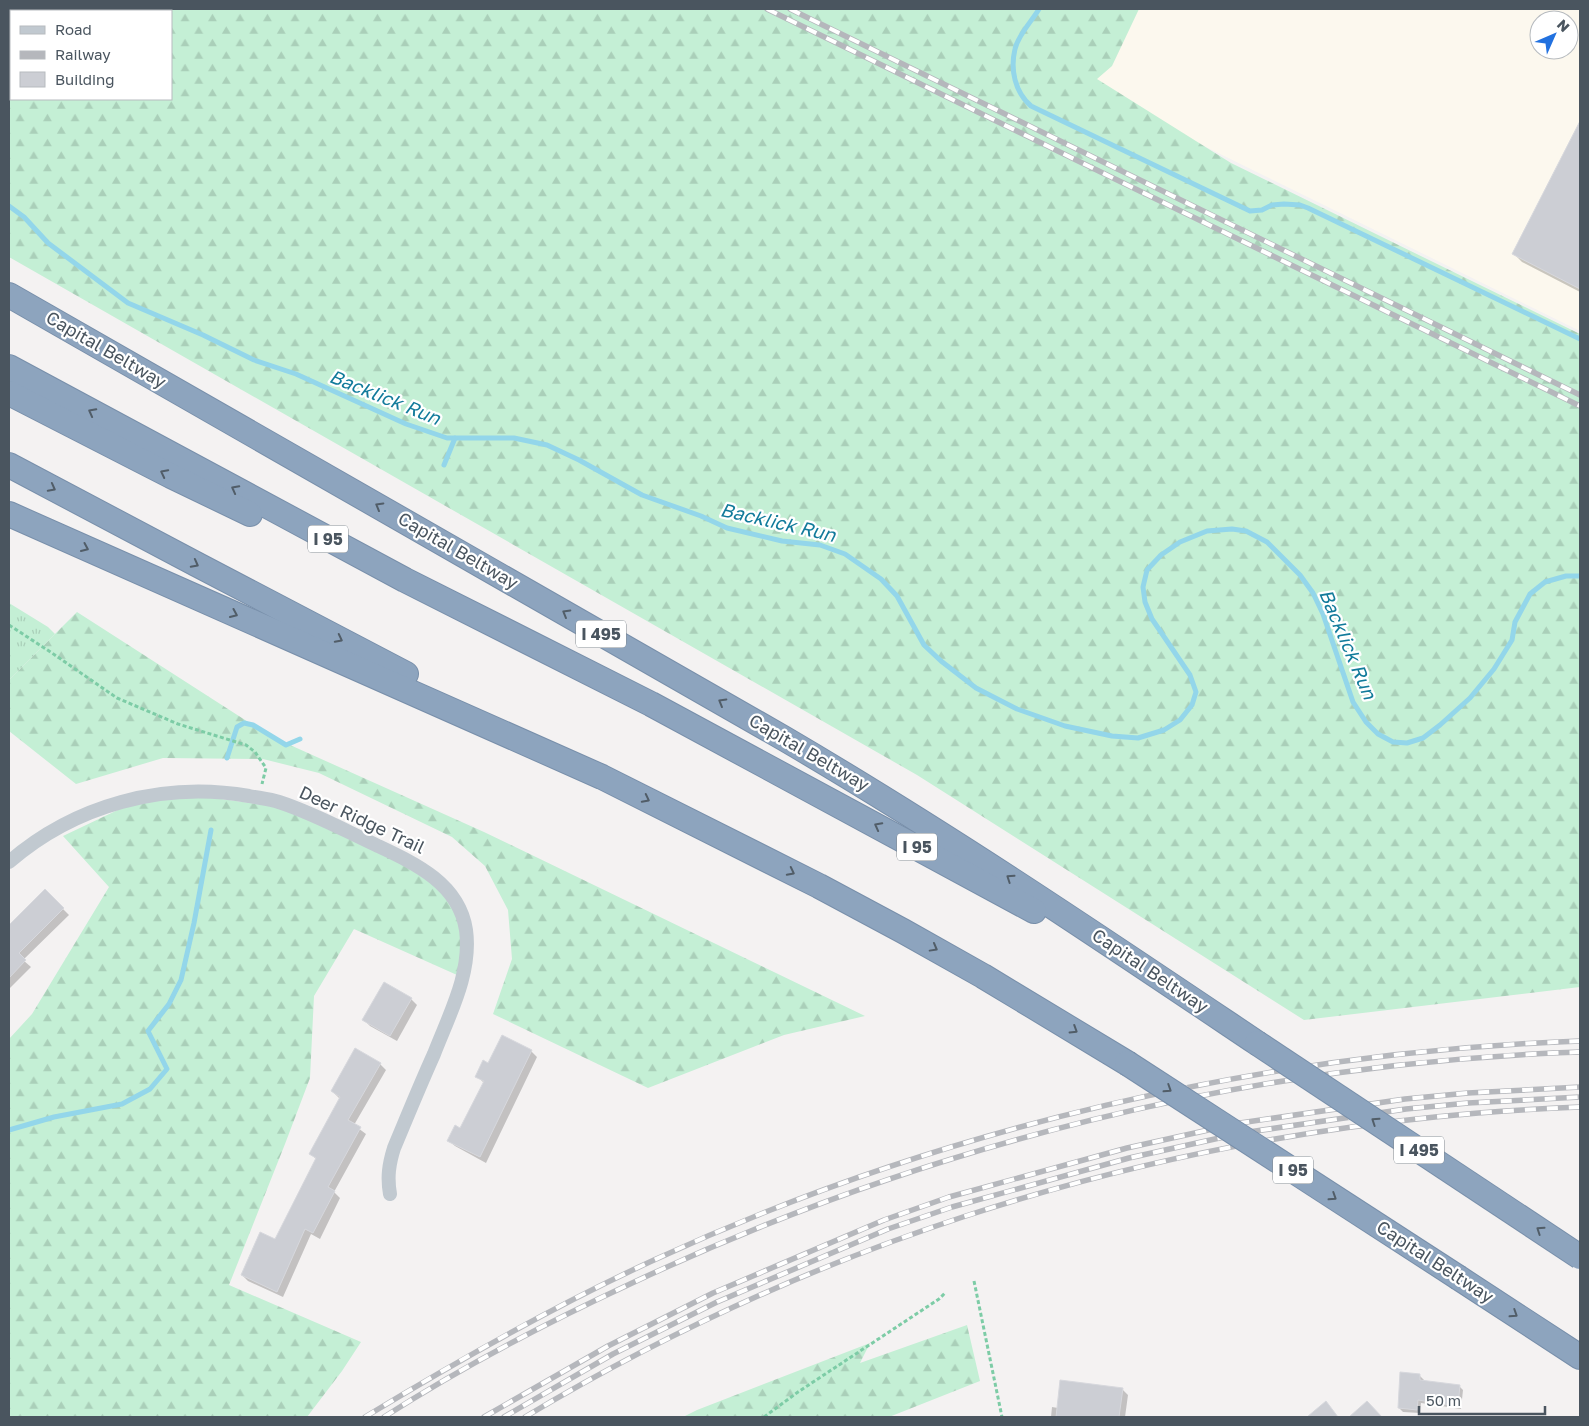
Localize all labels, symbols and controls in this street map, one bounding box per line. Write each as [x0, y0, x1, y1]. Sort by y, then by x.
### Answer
legend [10, 10, 172, 100]
north arrow [1529, 10, 1579, 60]
text: N [1554, 16, 1573, 35]
text: Road [55, 20, 92, 38]
text: Railway [55, 45, 111, 63]
text: Building [55, 70, 115, 88]
street label: Capital Beltway [42, 306, 171, 392]
water label: Backlick Run [327, 364, 445, 430]
one-way arrow [88, 408, 97, 418]
one-way arrow [161, 469, 170, 479]
one-way arrow [46, 481, 55, 491]
one-way arrow [231, 485, 240, 495]
water label: Backlick Run [718, 497, 839, 546]
one-way arrow [375, 503, 384, 513]
street label: Capital Beltway [394, 507, 523, 593]
road number: I 95 [308, 526, 348, 552]
one-way arrow [80, 542, 89, 553]
one-way arrow [190, 558, 199, 568]
water label: Backlick Run [1315, 585, 1382, 703]
one-way arrow [229, 607, 238, 618]
one-way arrow [562, 609, 571, 619]
road number: I 495 [576, 620, 626, 648]
one-way arrow [334, 633, 343, 643]
one-way arrow [718, 699, 727, 709]
street label: Capital Beltway [745, 709, 874, 795]
street label: Deer Ridge Trail [296, 780, 429, 858]
one-way arrow [640, 793, 649, 803]
one-way arrow [874, 822, 883, 832]
road number: I 95 [897, 834, 937, 860]
one-way arrow [786, 866, 795, 876]
one-way arrow [1006, 875, 1016, 884]
street label: Capital Beltway [1088, 923, 1213, 1017]
one-way arrow [929, 942, 938, 952]
one-way arrow [1069, 1024, 1078, 1034]
one-way arrow [1162, 1083, 1171, 1092]
one-way arrow [1371, 1117, 1380, 1127]
road number: I 495 [1394, 1136, 1444, 1164]
road number: I 95 [1273, 1156, 1313, 1184]
one-way arrow [1328, 1190, 1337, 1200]
street label: Capital Beltway [1373, 1215, 1498, 1307]
one-way arrow [1536, 1227, 1545, 1236]
one-way arrow [1509, 1308, 1518, 1317]
scale bar [1419, 1384, 1545, 1416]
text: 50 m [1426, 1391, 1461, 1409]

